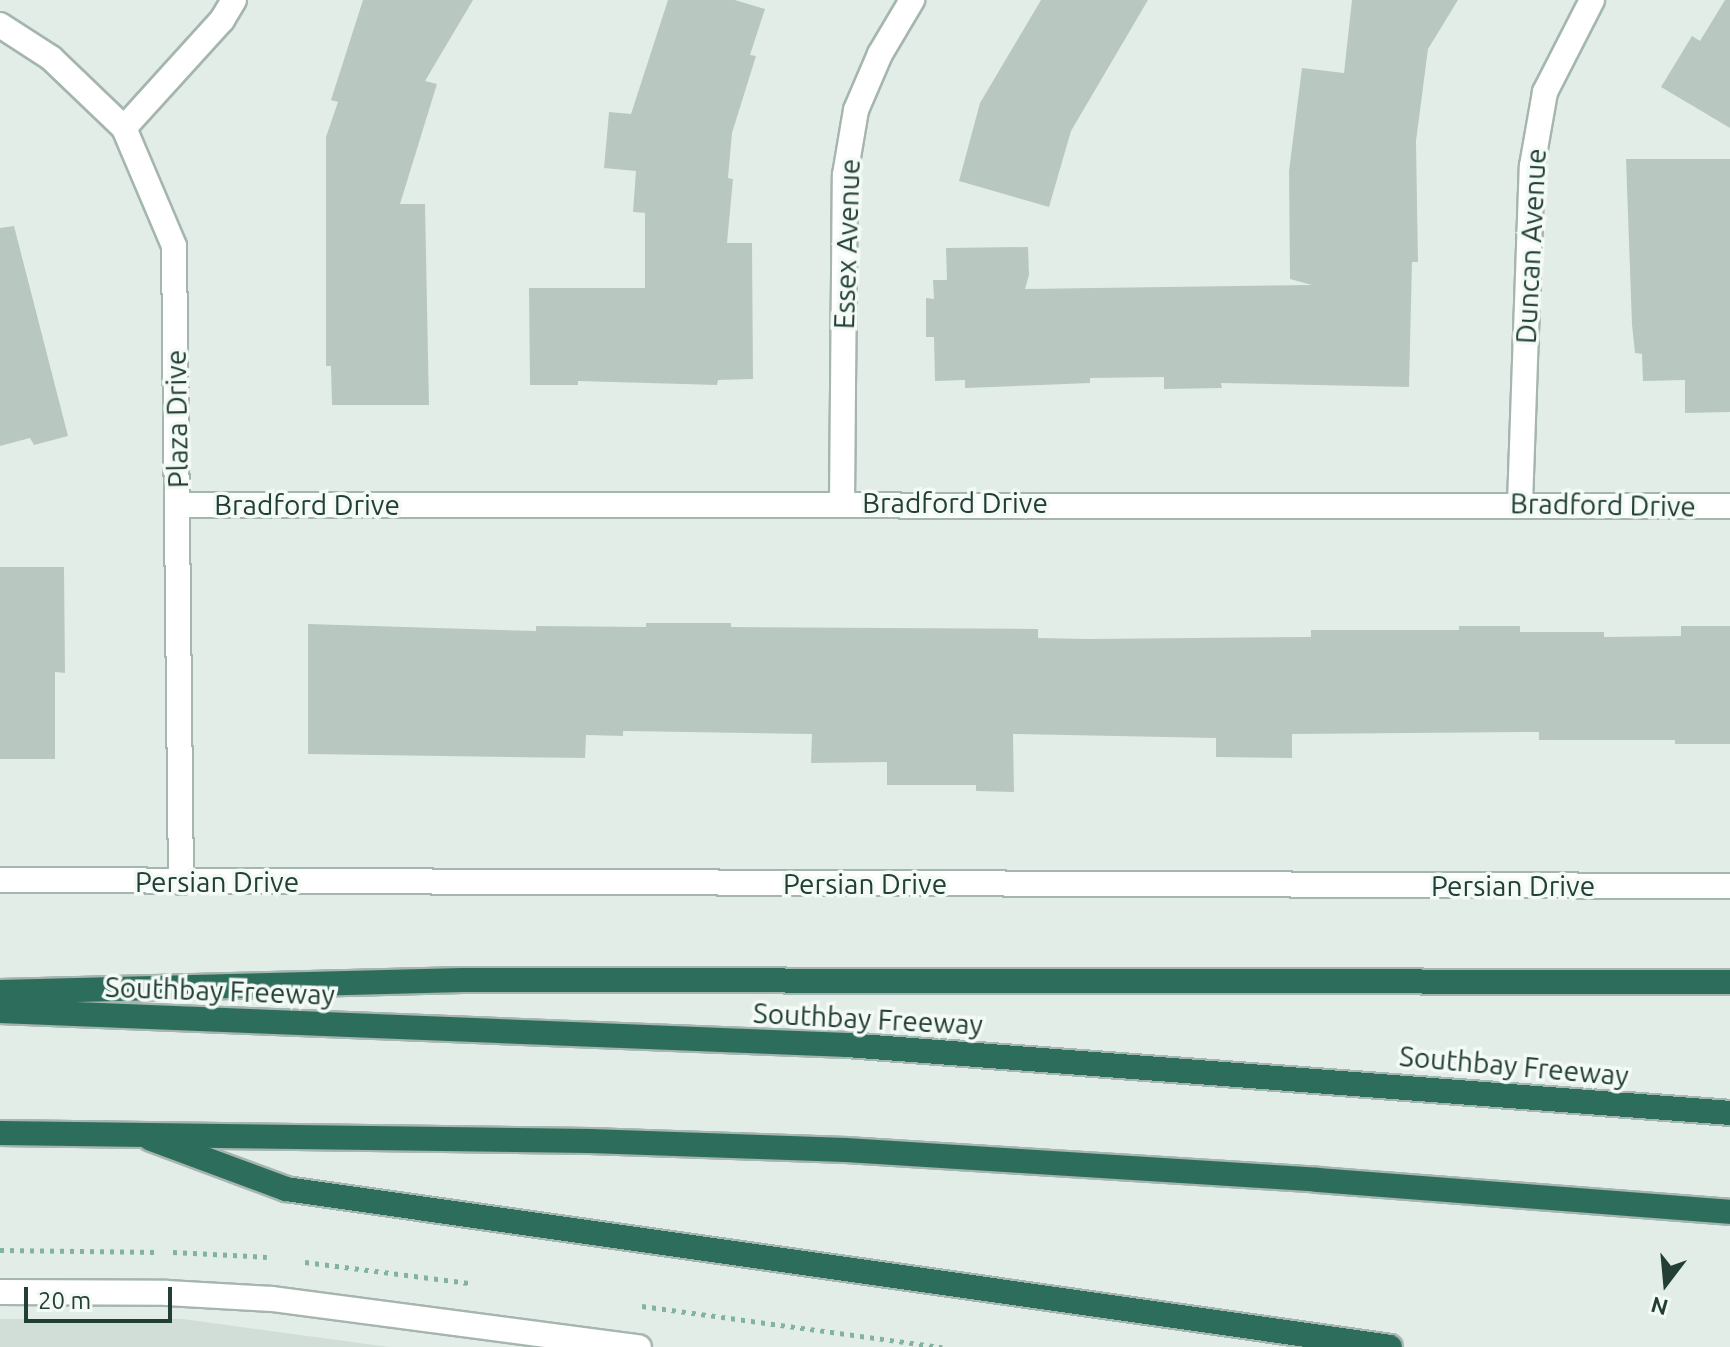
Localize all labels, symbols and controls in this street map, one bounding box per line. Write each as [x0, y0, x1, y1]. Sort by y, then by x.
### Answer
street label: Duncan Avenue [1509, 147, 1553, 345]
street label: Essex Avenue [827, 158, 867, 330]
street label: Plaza Drive [159, 350, 195, 488]
street label: Bradford Drive [862, 486, 1048, 520]
street label: Bradford Drive [1510, 487, 1696, 523]
street label: Bradford Drive [214, 488, 400, 522]
street label: Persian Drive [135, 865, 299, 899]
street label: Persian Drive [783, 867, 947, 901]
street label: Persian Drive [1431, 869, 1595, 903]
street label: Southbay Freeway [104, 970, 336, 1012]
street label: Southbay Freeway [752, 996, 984, 1042]
street label: Southbay Freeway [1398, 1039, 1630, 1093]
north arrow [1626, 1243, 1706, 1323]
scale bar [28, 1271, 176, 1321]
text: 20 m [38, 1287, 91, 1314]
text: N [1648, 1292, 1671, 1321]

